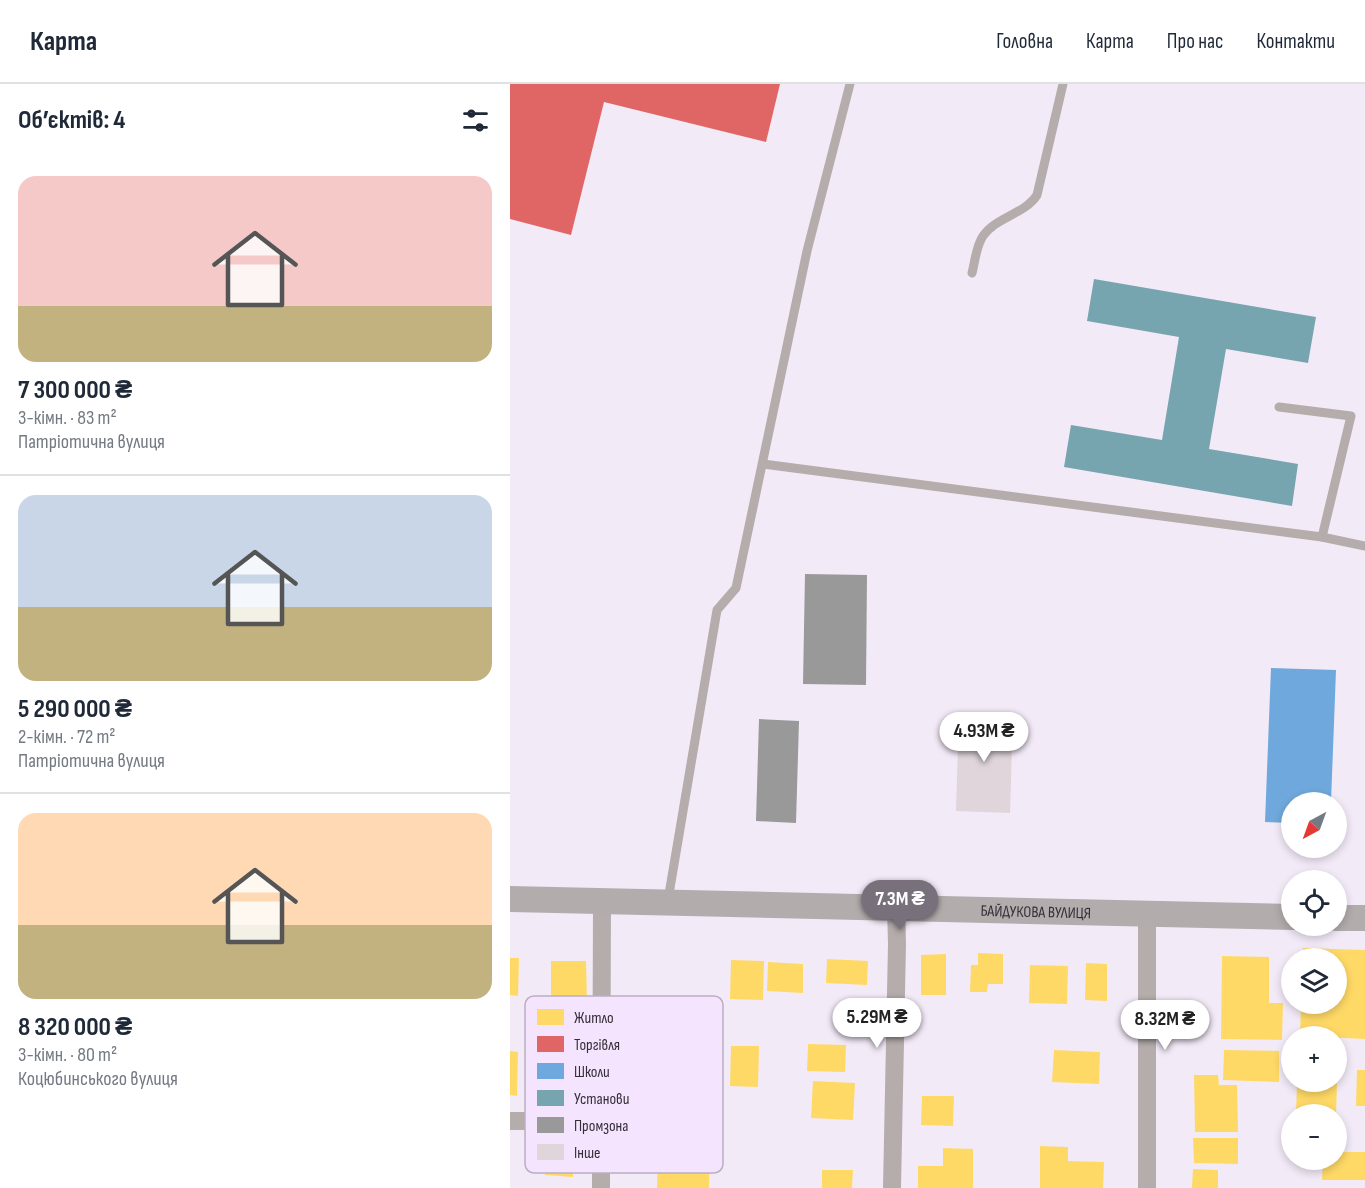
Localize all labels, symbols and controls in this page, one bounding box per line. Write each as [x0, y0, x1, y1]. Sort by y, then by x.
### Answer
text: Карта [30, 25, 97, 58]
text: Головна [996, 29, 1053, 54]
text: Карта [1086, 29, 1134, 54]
text: Про нас [1167, 29, 1223, 54]
text: Контакти [1256, 29, 1335, 54]
icon: filters [459, 104, 492, 137]
text: Об’єктів: 4 [18, 105, 125, 136]
icon: home [201, 215, 309, 323]
text: 7 300 000 ₴ [18, 375, 132, 406]
text: 3-кімн. · 83 m² [18, 406, 117, 430]
text: Патріотична вулиця [18, 430, 165, 454]
icon: home [201, 534, 309, 642]
text: 5 290 000 ₴ [18, 694, 132, 725]
pin: 4.93M ₴ [929, 712, 1039, 763]
text: 4.93M ₴ [953, 719, 1015, 743]
text: 2-кімн. · 72 m² [18, 725, 116, 749]
text: Патріотична вулиця [18, 749, 165, 773]
north arrow [1281, 792, 1347, 858]
map controls [1281, 792, 1347, 1170]
icon: home [201, 852, 309, 960]
button: locate [1281, 870, 1347, 936]
pin: 7.3M ₴ [851, 880, 949, 931]
text: 7.3M ₴ [875, 887, 925, 911]
street label: БАЙДУКОВА ВУЛИЦЯ [980, 902, 1091, 923]
button: layers [1281, 948, 1347, 1014]
legend [525, 996, 723, 1173]
pin: 5.29M ₴ [822, 998, 932, 1049]
pin: 8.32M ₴ [1110, 1000, 1220, 1051]
text: 5.29M ₴ [846, 1005, 908, 1029]
text: 8.32M ₴ [1135, 1007, 1195, 1031]
text: Житло [574, 1009, 614, 1028]
text: 8 320 000 ₴ [18, 1012, 132, 1043]
button: + [1281, 1026, 1347, 1092]
text: Торгівля [574, 1036, 620, 1055]
text: 3-кімн. · 80 m² [18, 1043, 117, 1067]
text: Школи [574, 1063, 610, 1082]
text: Коцюбинського вулиця [18, 1067, 178, 1091]
text: Установи [574, 1090, 629, 1109]
button: − [1281, 1104, 1347, 1170]
text: Промзона [574, 1117, 628, 1136]
text: Інше [574, 1144, 600, 1163]

